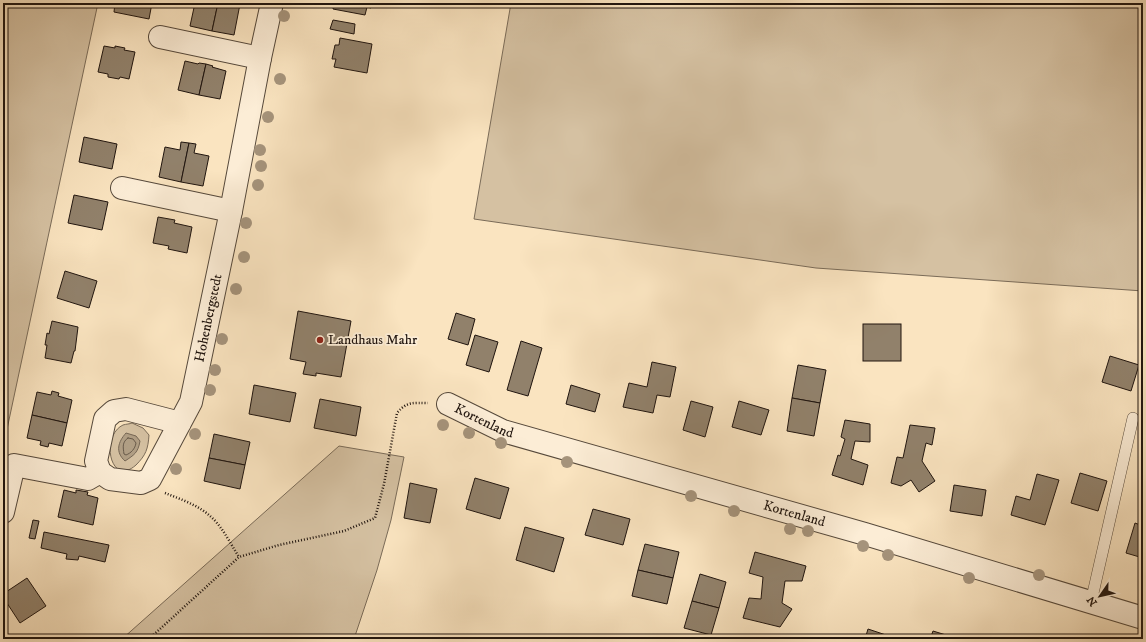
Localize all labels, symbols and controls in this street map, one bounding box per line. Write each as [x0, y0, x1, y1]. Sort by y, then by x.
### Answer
street label: Hohenbergstedt [191, 272, 227, 364]
place label: Landhaus Mahr [328, 331, 418, 349]
marker: Landhaus Mahr [315, 335, 325, 345]
street label: Kortenland [451, 400, 516, 443]
street label: Kortenland [761, 496, 827, 531]
north arrow [1080, 576, 1120, 616]
text: N [1084, 593, 1101, 609]

